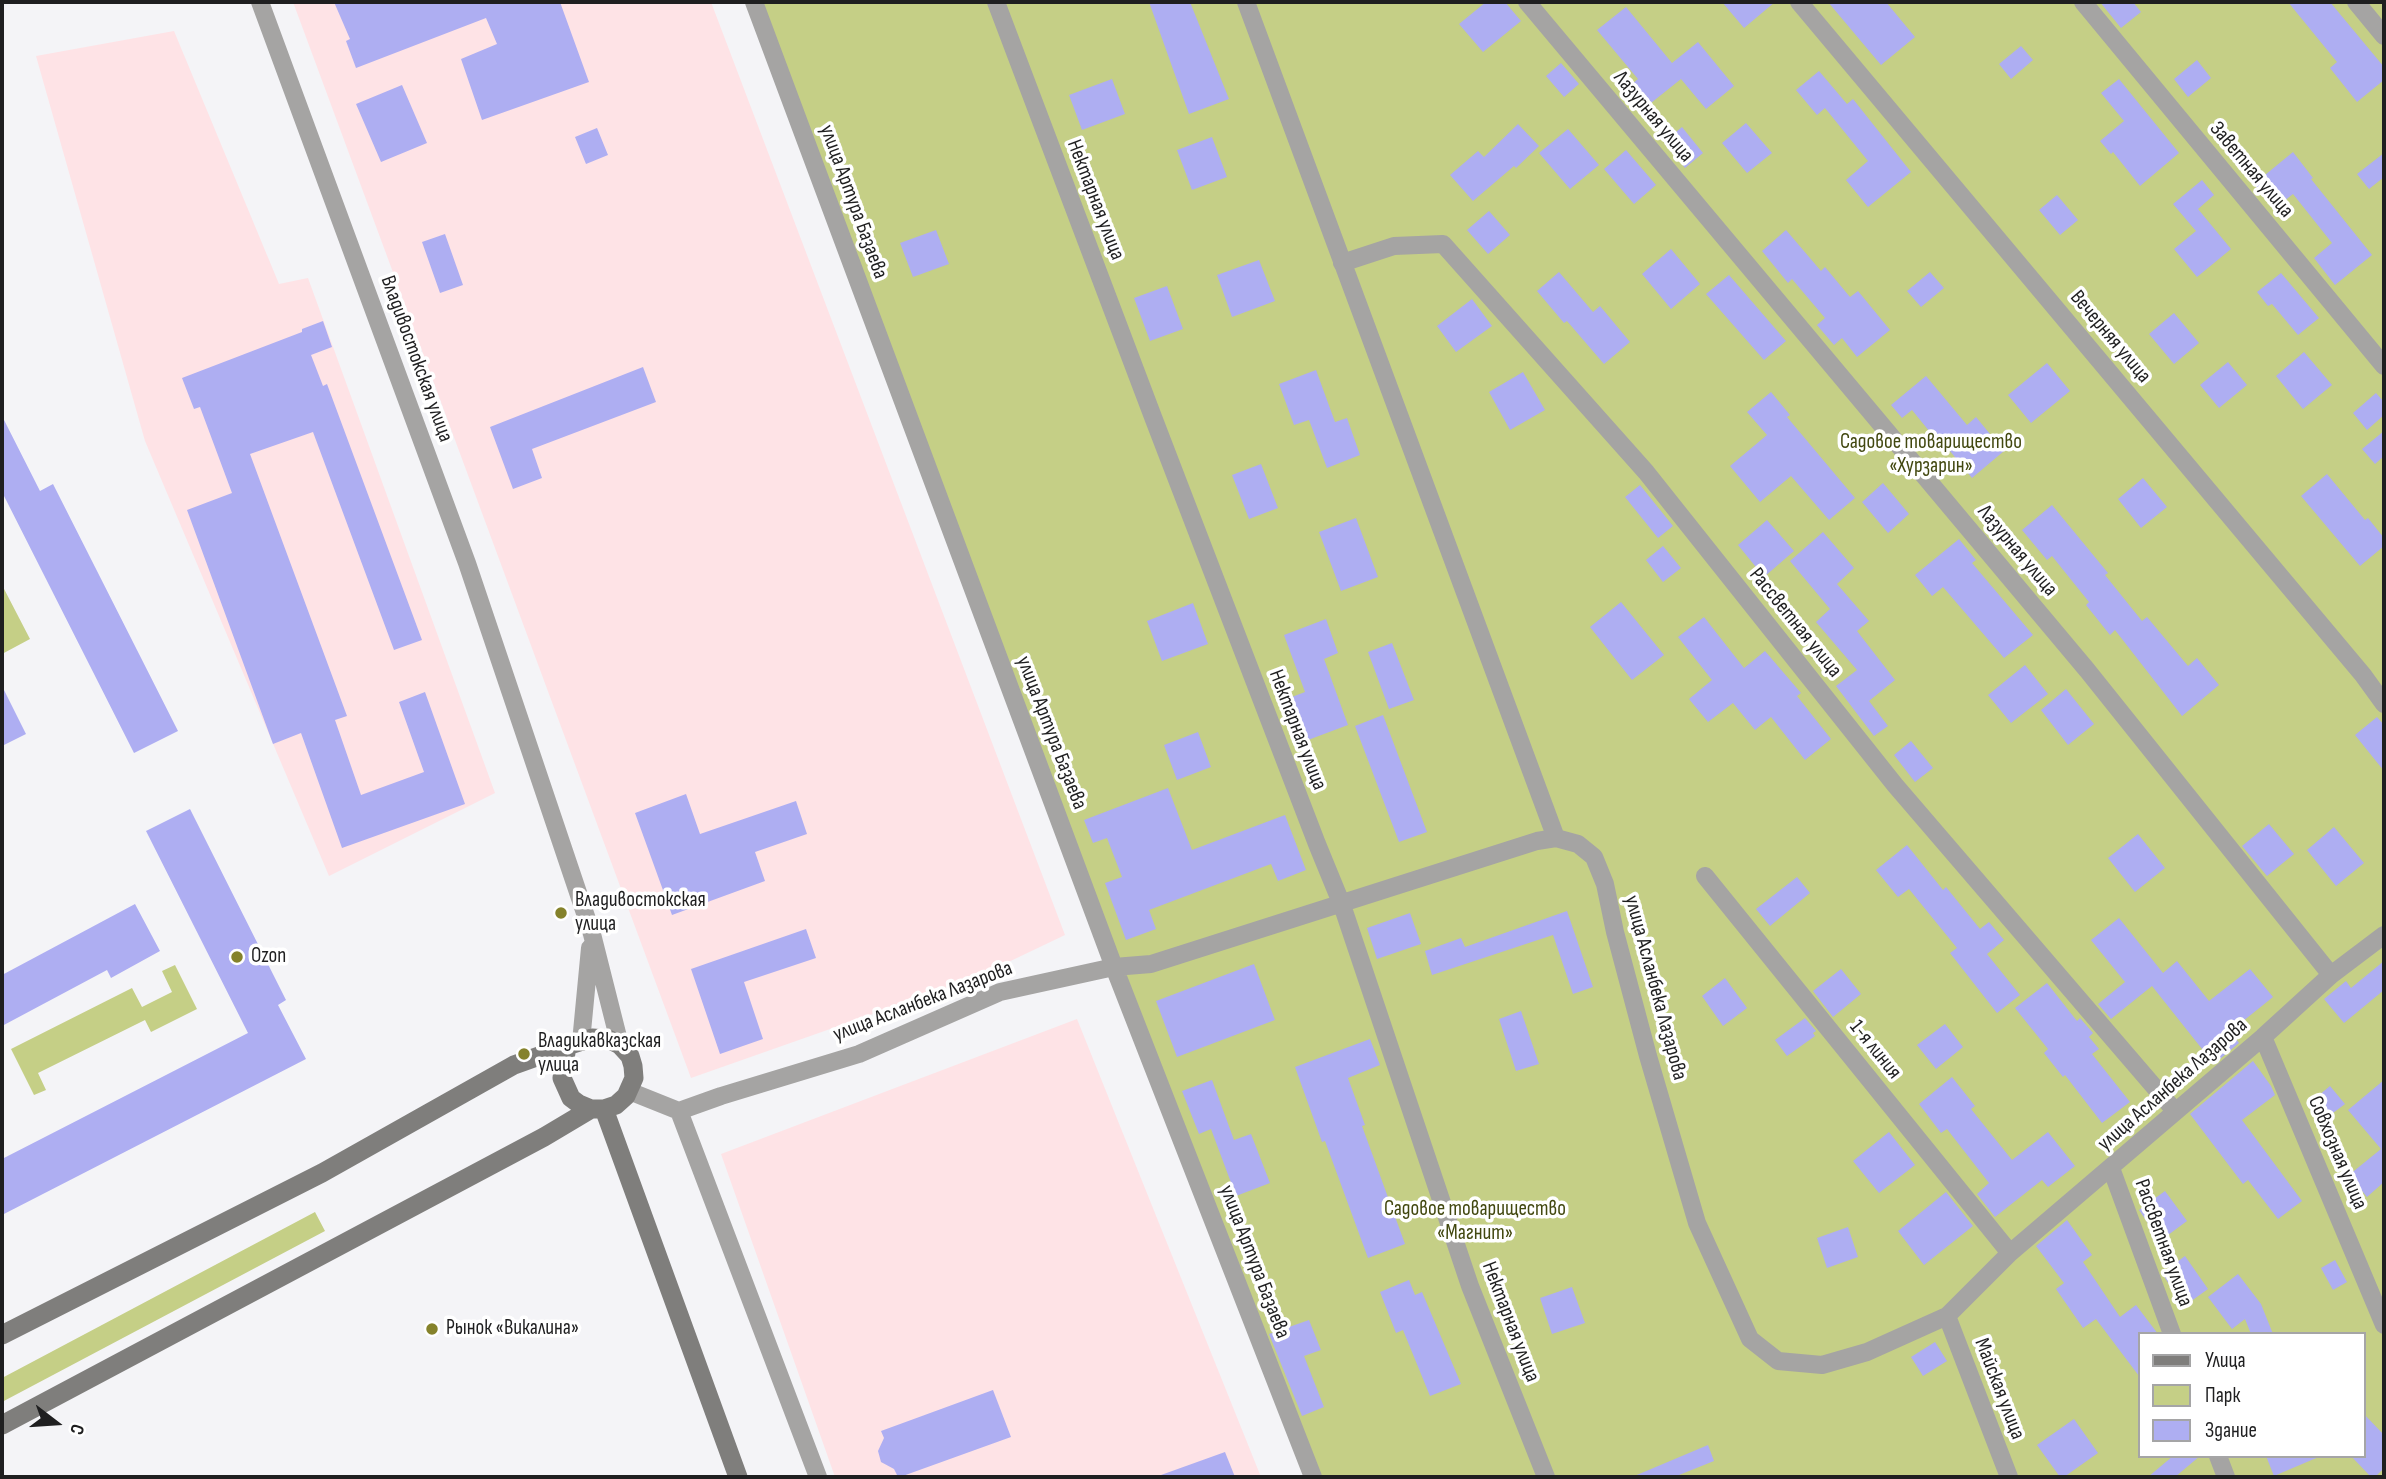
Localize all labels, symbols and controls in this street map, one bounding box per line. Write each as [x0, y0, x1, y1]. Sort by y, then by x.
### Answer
street label: Лазурная улица [1608, 66, 1698, 168]
street label: Заветная улица [2204, 117, 2298, 223]
street label: улица Артура Базаева [813, 122, 893, 282]
street label: Нектарная улица [1061, 136, 1129, 264]
street label: Владивостокская улица [374, 272, 458, 446]
street label: Вечерняя улица [2064, 286, 2156, 388]
park label: Садовое товарищество «Хурзарин» [1840, 430, 2022, 480]
street label: Лазурная улица [1972, 500, 2062, 602]
street label: Рассветная улица [1743, 563, 1847, 683]
street label: улица Артура Базаева [1010, 653, 1092, 813]
street label: Нектарная улица [1263, 666, 1331, 794]
place label: Владивостокская улица [575, 888, 706, 938]
street label: улица Асланбека Лазарова [1618, 893, 1692, 1083]
marker: Владивостокская улица [553, 905, 569, 921]
place label: Ozon [251, 944, 286, 970]
marker: Ozon [229, 949, 245, 965]
street label: улица Асланбека Лазарова [830, 956, 1016, 1048]
street label: улица Асланбека Лазарова [2093, 1013, 2253, 1157]
street label: 1-я линия [1844, 1015, 1906, 1085]
place label: Владикавказская улица [538, 1029, 661, 1079]
marker: Владикавказская улица [516, 1046, 532, 1062]
street label: Совхозная улица [2302, 1093, 2372, 1213]
street label: Рассветная улица [2128, 1176, 2198, 1310]
street label: улица Артура Базаева [1213, 1182, 1295, 1342]
park label: Садовое товарищество «Магнит» [1384, 1197, 1566, 1247]
street label: Нектарная улица [1476, 1258, 1544, 1386]
place label: Рынок «Викалина» [446, 1316, 579, 1342]
marker: Рынок «Викалина» [424, 1321, 440, 1337]
legend [2138, 1332, 2365, 1458]
street label: Майская улица [1968, 1335, 2030, 1443]
text: Улица [2205, 1348, 2246, 1373]
text: Парк [2205, 1383, 2240, 1408]
north arrow [21, 1388, 91, 1458]
text: Здание [2205, 1418, 2257, 1443]
text: С [64, 1421, 89, 1437]

